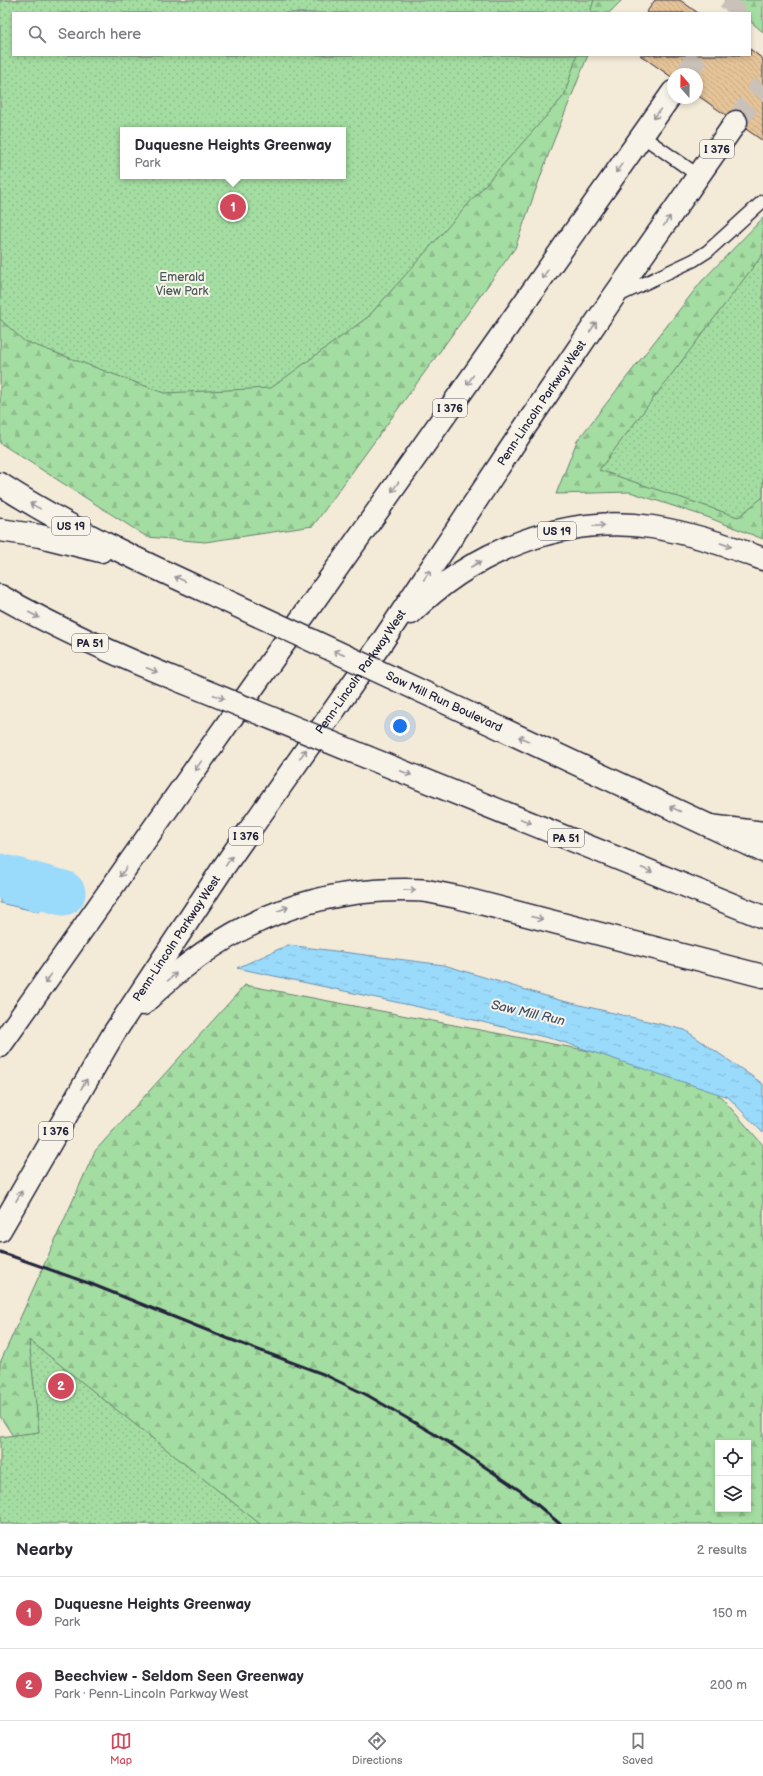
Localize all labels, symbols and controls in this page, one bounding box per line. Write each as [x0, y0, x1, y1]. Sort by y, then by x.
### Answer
search box [12, 12, 751, 56]
icon: search [26, 23, 48, 45]
text: Search here [58, 25, 141, 44]
north arrow [667, 68, 703, 104]
one-way arrow [653, 108, 662, 119]
popup [120, 127, 346, 179]
text: Duquesne Heights Greenway [135, 136, 331, 155]
road number: I 376 [700, 140, 734, 158]
text: Park [135, 155, 161, 171]
one-way arrow [615, 162, 624, 173]
pin: 1 [220, 192, 246, 222]
one-way arrow [663, 215, 671, 226]
one-way arrow [541, 269, 549, 280]
park label: Emerald View Park [156, 270, 208, 299]
one-way arrow [589, 321, 597, 333]
street label: Penn-Lincoln Parkway West [494, 337, 589, 469]
one-way arrow [466, 375, 474, 386]
road number: I 376 [433, 399, 467, 417]
one-way arrow [391, 481, 399, 492]
one-way arrow [29, 502, 41, 510]
road number: US 19 [52, 517, 90, 535]
road number: US 19 [538, 522, 576, 540]
one-way arrow [592, 523, 605, 530]
one-way arrow [720, 542, 732, 550]
one-way arrow [470, 559, 482, 567]
one-way arrow [423, 570, 431, 581]
one-way arrow [175, 575, 187, 582]
street label: Penn-Lincoln Parkway West [312, 607, 409, 737]
one-way arrow [28, 612, 40, 619]
road number: PA 51 [72, 634, 108, 652]
one-way arrow [333, 649, 345, 656]
one-way arrow [145, 666, 157, 674]
street label: Saw Mill Run Boulevard [383, 668, 505, 736]
one-way arrow [213, 694, 225, 701]
your location [390, 716, 410, 736]
one-way arrow [518, 735, 530, 742]
one-way arrow [299, 749, 307, 760]
one-way arrow [194, 760, 202, 771]
one-way arrow [399, 769, 411, 777]
one-way arrow [669, 805, 681, 813]
one-way arrow [520, 818, 532, 826]
road number: I 376 [229, 827, 263, 845]
road number: PA 51 [548, 829, 584, 847]
one-way arrow [225, 855, 233, 866]
one-way arrow [119, 867, 127, 878]
one-way arrow [640, 867, 652, 875]
street label: Penn-Lincoln Parkway West [129, 872, 224, 1004]
one-way arrow [403, 887, 416, 894]
one-way arrow [276, 905, 288, 913]
one-way arrow [530, 915, 543, 922]
one-way arrow [44, 973, 52, 984]
one-way arrow [167, 973, 177, 982]
water label: Saw Mill Run [489, 997, 567, 1029]
one-way arrow [81, 1078, 89, 1090]
road number: I 376 [39, 1122, 73, 1140]
one-way arrow [16, 1190, 24, 1202]
pin: 2 [48, 1371, 74, 1401]
map controls [715, 1440, 751, 1512]
button: locate [715, 1440, 751, 1476]
button: layers [715, 1476, 751, 1512]
text: Nearby [16, 1540, 73, 1560]
text: 2 results [697, 1542, 747, 1558]
text: Duquesne Heights Greenway [54, 1595, 251, 1614]
text: 1 [26, 1605, 32, 1621]
text: 150 m [713, 1605, 747, 1621]
text: Park [54, 1614, 80, 1630]
text: Beechview - Seldom Seen Greenway [54, 1667, 304, 1686]
text: 2 [25, 1677, 33, 1693]
text: 200 m [710, 1677, 747, 1693]
text: Park · Penn-Lincoln Parkway West [54, 1686, 249, 1702]
tab: Map [110, 1730, 132, 1767]
tab: Directions [352, 1730, 402, 1767]
tab: Saved [622, 1730, 653, 1767]

